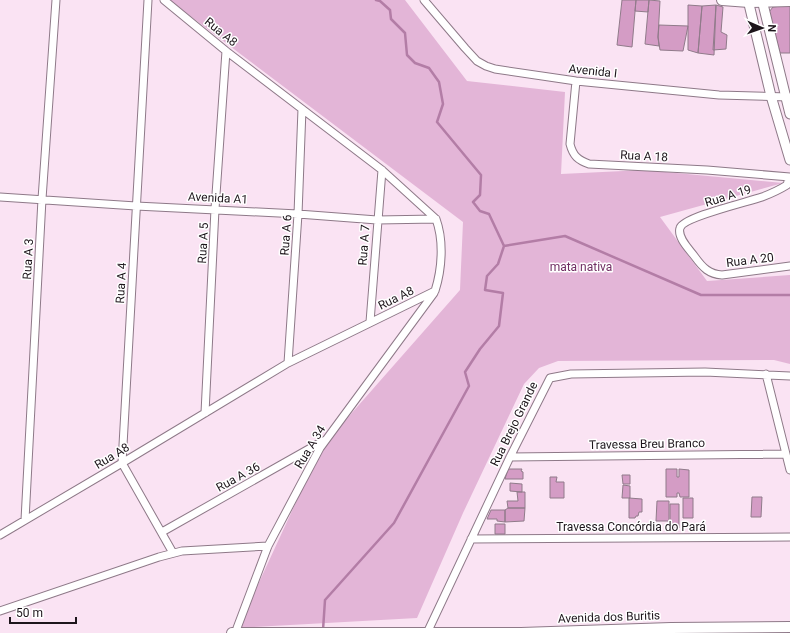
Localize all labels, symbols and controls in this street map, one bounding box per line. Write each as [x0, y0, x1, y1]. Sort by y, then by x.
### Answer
north arrow [742, 8, 782, 48]
street label: Rua A8 [202, 15, 240, 50]
text: N [765, 24, 778, 33]
street label: Avenida I [568, 61, 618, 81]
street label: Rua A 18 [620, 148, 668, 164]
street label: Rua A 19 [703, 182, 753, 210]
street label: Avenida A1 [188, 189, 248, 207]
street label: Rua A 6 [278, 214, 294, 256]
street label: Rua A 5 [195, 222, 211, 264]
street label: Rua A 7 [356, 224, 372, 266]
street label: Rua A 3 [20, 238, 36, 280]
street label: Rua A 20 [725, 250, 775, 270]
park label: mata nativa [550, 260, 612, 274]
street label: Rua A 4 [113, 262, 129, 304]
street label: Rua A8 [376, 283, 416, 313]
street label: Rua Brejo Grande [487, 379, 541, 469]
street label: Rua A 34 [292, 423, 328, 471]
street label: Travessa Breu Branco [589, 436, 705, 452]
street label: Rua A8 [92, 440, 132, 472]
street label: Rua A 36 [214, 459, 263, 495]
street label: Travessa Concórdia do Pará [556, 520, 706, 534]
scale bar [10, 599, 76, 625]
text: 50 m [16, 606, 43, 620]
street label: Avenida dos Buritis [558, 608, 660, 626]

